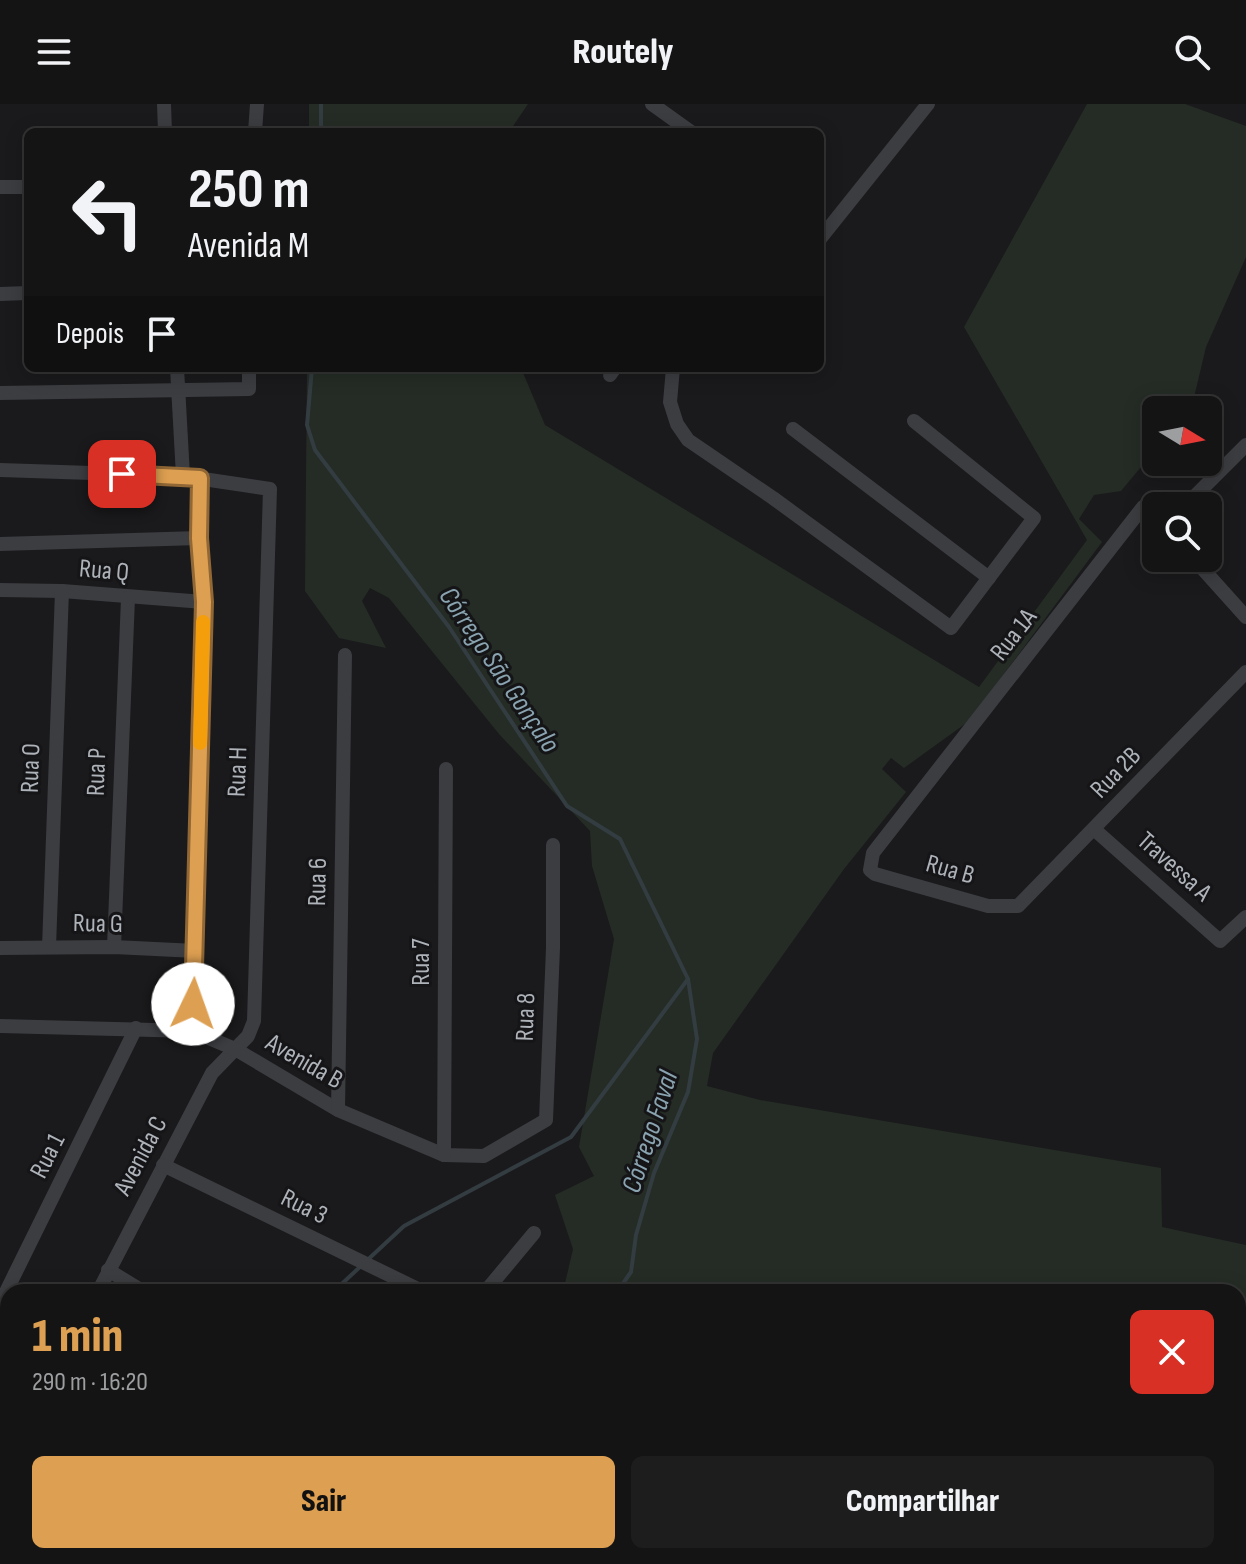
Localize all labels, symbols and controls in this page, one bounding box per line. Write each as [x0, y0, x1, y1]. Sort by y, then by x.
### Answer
icon: menu [32, 30, 76, 74]
icon: search [1170, 30, 1214, 74]
text: Routely [573, 31, 673, 74]
text: 250 m [188, 157, 310, 224]
icon: left [56, 160, 160, 264]
text: Avenida M [188, 225, 309, 268]
icon: arrive [140, 312, 184, 356]
text: Depois [56, 316, 124, 352]
north arrow [1142, 396, 1222, 476]
map controls [1142, 396, 1222, 572]
pin [88, 440, 156, 508]
icon: arrive [100, 452, 144, 496]
button: search [1142, 492, 1222, 572]
street label: Rua Q [78, 553, 130, 589]
water label: Córrego São Gonçalo [432, 581, 567, 759]
street label: Rua 1A [984, 602, 1044, 667]
street label: Rua 2B [1084, 741, 1148, 805]
street label: Rua O [15, 743, 47, 793]
street label: Rua H [222, 746, 254, 798]
street label: Rua P [81, 747, 113, 797]
street label: Travessa A [1130, 826, 1218, 909]
street label: Rua B [922, 848, 978, 892]
street label: Rua 6 [302, 858, 334, 906]
street label: Rua G [73, 908, 123, 940]
street label: Rua 7 [406, 938, 437, 986]
position arrow [151, 962, 235, 1046]
street label: Rua 8 [510, 992, 542, 1042]
street label: Avenida B [259, 1027, 348, 1096]
water label: Córrego Faval [615, 1066, 685, 1197]
street label: Avenida C [107, 1111, 175, 1202]
street label: Rua 1 [24, 1128, 72, 1184]
street label: Rua 3 [276, 1183, 332, 1231]
text: 1 min [32, 1308, 123, 1365]
button: close [1130, 1310, 1214, 1394]
text: 290 m · 16:20 [32, 1367, 148, 1398]
button: Sair [32, 1456, 615, 1548]
button: Compartilhar [631, 1456, 1214, 1548]

